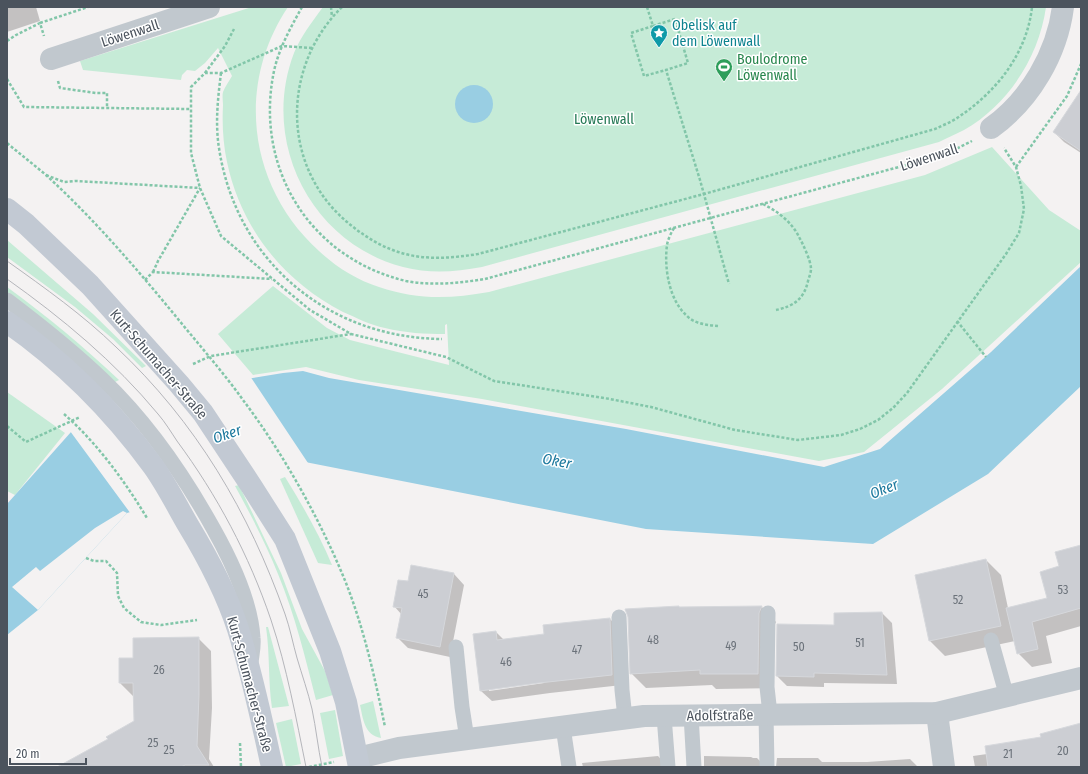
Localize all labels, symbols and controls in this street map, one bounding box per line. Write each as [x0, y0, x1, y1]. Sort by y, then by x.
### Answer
street label: Löwenwall [99, 16, 162, 51]
place label: Obelisk auf dem Löwenwall [672, 17, 761, 50]
place icon: Obelisk auf dem Löwenwall [649, 23, 669, 48]
place label: Boulodrome Löwenwall [737, 51, 807, 84]
sports icon: Boulodrome Löwenwall [714, 57, 734, 82]
park label: Löwenwall [574, 111, 634, 128]
street label: Löwenwall [898, 140, 961, 175]
street label: Kurt-Schumacher-Straße [106, 306, 211, 423]
water label: Oker [210, 420, 244, 447]
water label: Oker [541, 449, 574, 473]
water label: Oker [867, 475, 902, 503]
house number: 53 [1058, 583, 1068, 597]
house number: 45 [417, 587, 429, 601]
house number: 52 [953, 593, 963, 607]
street label: Kurt-Schumacher-Straße [223, 614, 276, 754]
house number: 48 [647, 633, 659, 647]
house number: 51 [855, 636, 865, 650]
house number: 49 [725, 639, 737, 653]
house number: 50 [793, 640, 805, 654]
house number: 47 [572, 643, 582, 657]
house number: 46 [500, 655, 512, 669]
house number: 26 [153, 663, 165, 677]
street label: Adolfstraße [687, 706, 753, 725]
house number: 25 [148, 736, 159, 750]
scale bar [10, 740, 86, 766]
house number: 25 [164, 743, 175, 757]
house number: 20 [1057, 744, 1069, 758]
text: 20 m [16, 747, 40, 761]
house number: 21 [1003, 747, 1013, 761]

